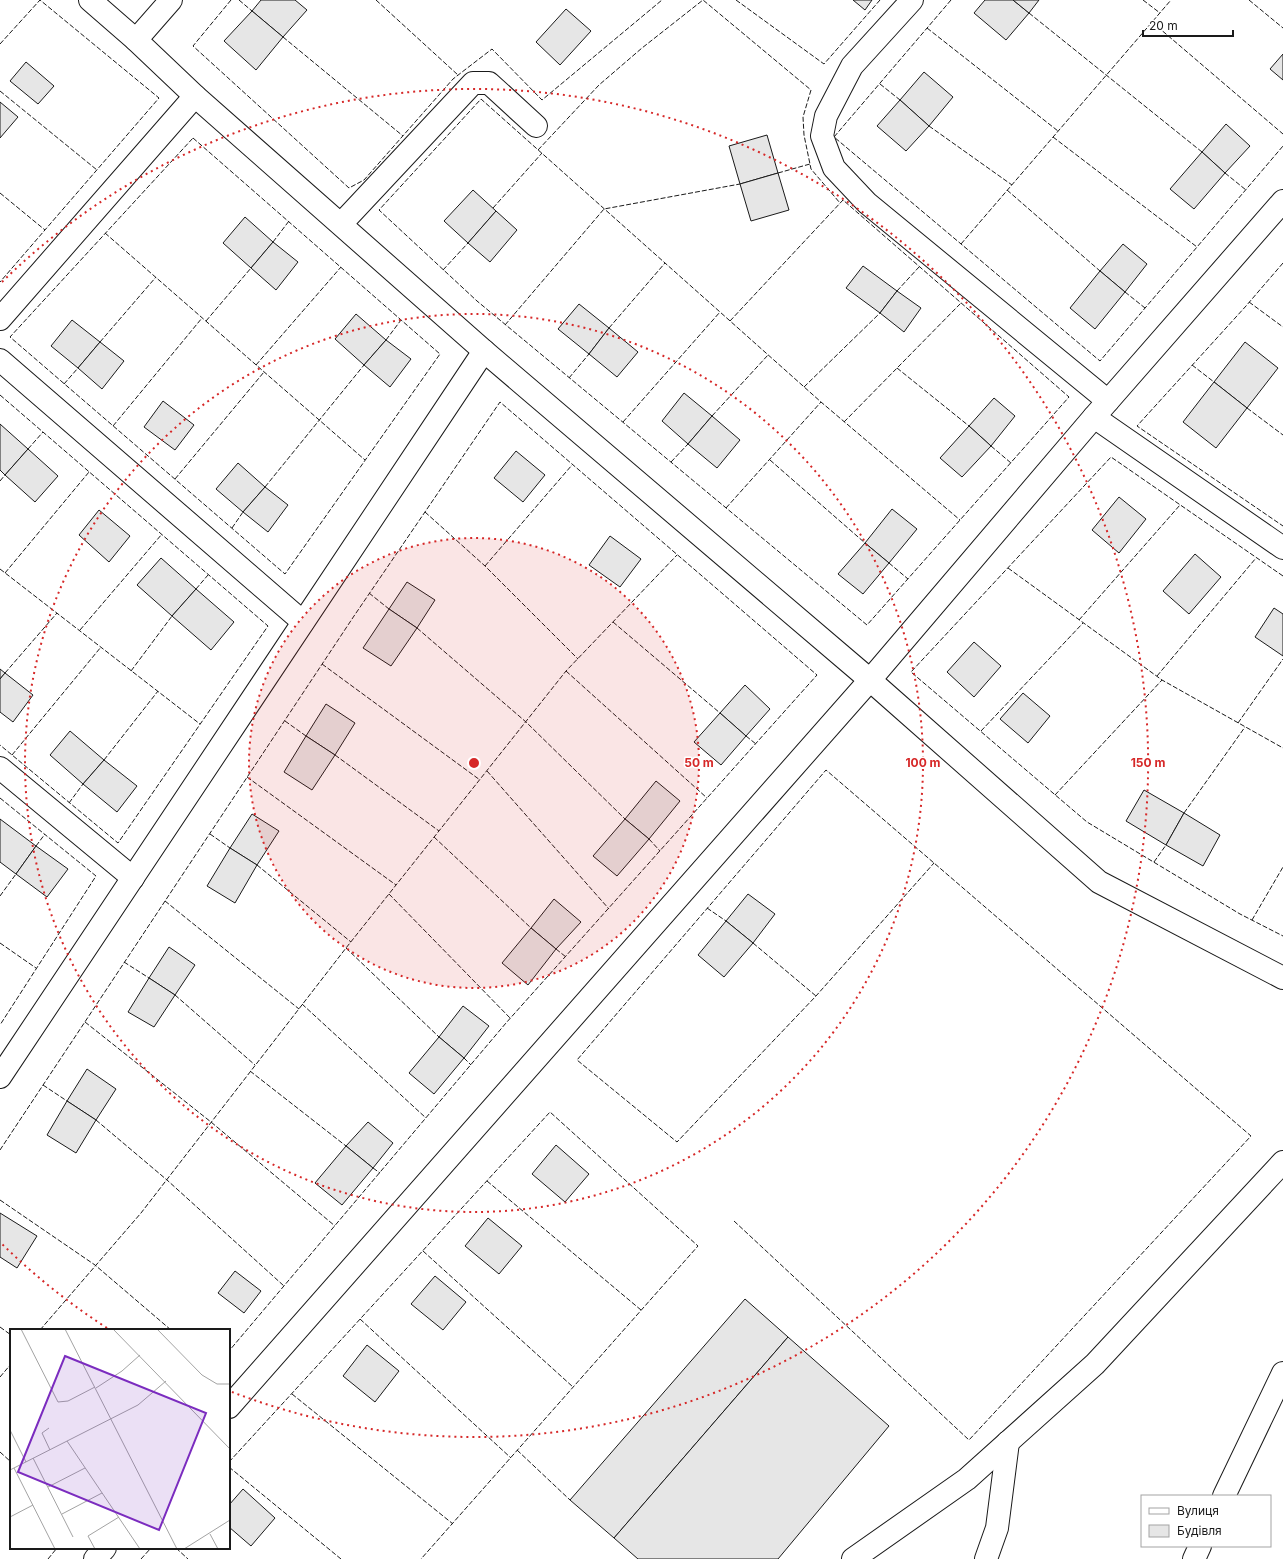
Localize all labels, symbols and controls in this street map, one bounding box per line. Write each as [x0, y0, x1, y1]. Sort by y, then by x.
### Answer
scale bar [1143, 12, 1233, 38]
text: 20 m [1149, 18, 1178, 33]
text: 50 m [684, 755, 714, 770]
text: 100 m [905, 755, 941, 770]
text: 150 m [1131, 755, 1165, 770]
centre of rings [467, 756, 481, 770]
inset map [10, 1329, 230, 1549]
legend [1141, 1495, 1271, 1547]
text: Вулиця [1177, 1503, 1219, 1518]
text: Будівля [1177, 1523, 1222, 1538]

